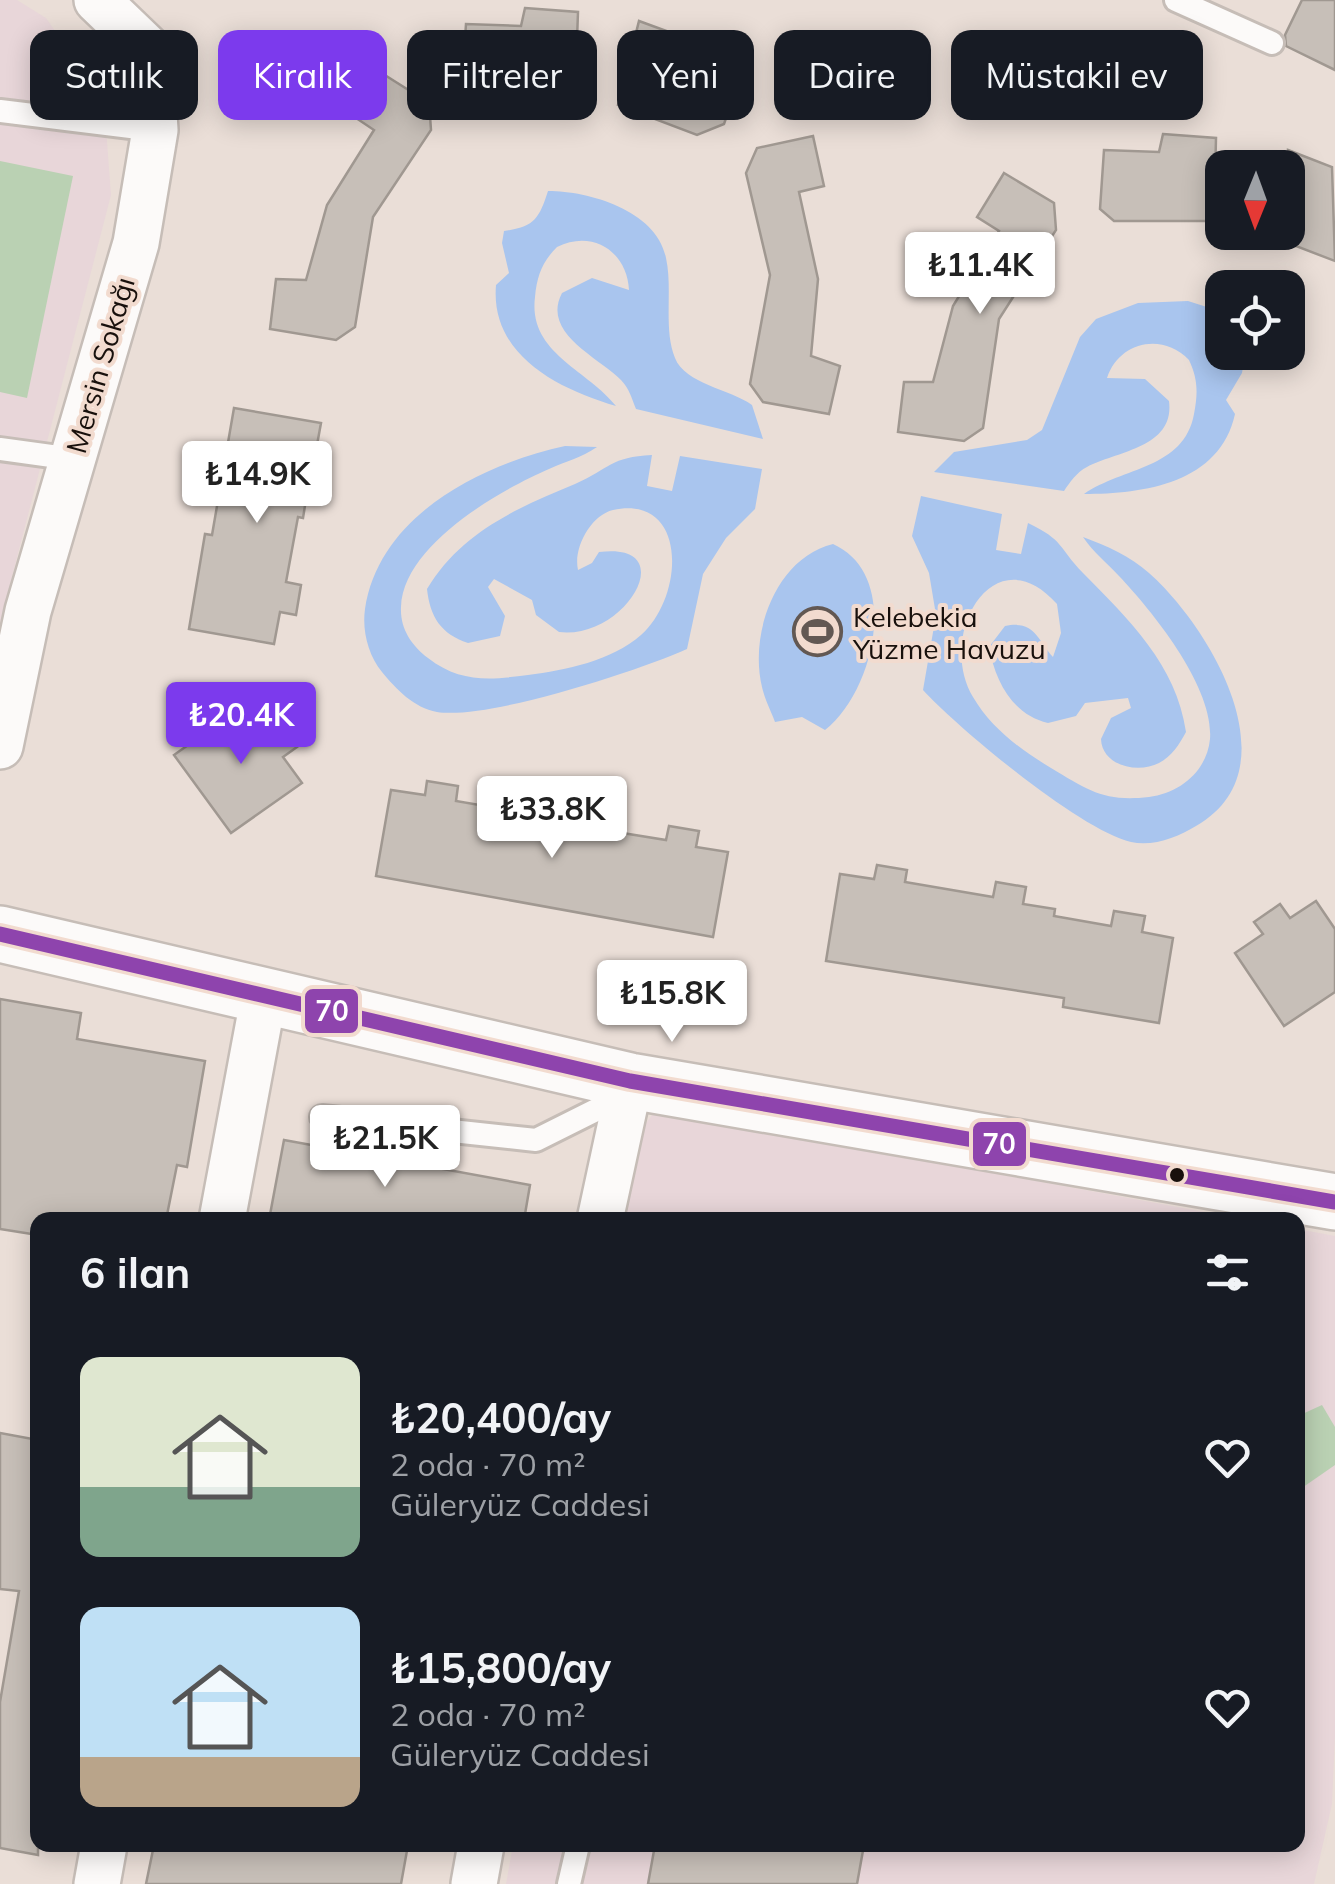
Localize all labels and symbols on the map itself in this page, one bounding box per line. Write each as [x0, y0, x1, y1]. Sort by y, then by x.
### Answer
north arrow [1205, 150, 1305, 250]
pin: ₺11.4K [899, 232, 1061, 317]
street label: Mersin Sokağı [58, 273, 142, 457]
pin: ₺14.9K [176, 441, 338, 526]
place label: Kelebekia Yüzme Havuzu [852, 599, 1046, 666]
sports icon: Kelebekia Yüzme Havuzu [792, 606, 844, 658]
pin: ₺20.4K [160, 682, 322, 767]
pin: ₺33.8K [471, 776, 633, 861]
pin: ₺15.8K [591, 960, 753, 1045]
line badge: 70 [303, 987, 360, 1035]
text: 70 [315, 993, 349, 1028]
pin: ₺21.5K [304, 1105, 466, 1190]
line badge: 70 [971, 1120, 1028, 1168]
text: 70 [982, 1126, 1016, 1161]
unlabelled marker [1167, 1165, 1187, 1185]

